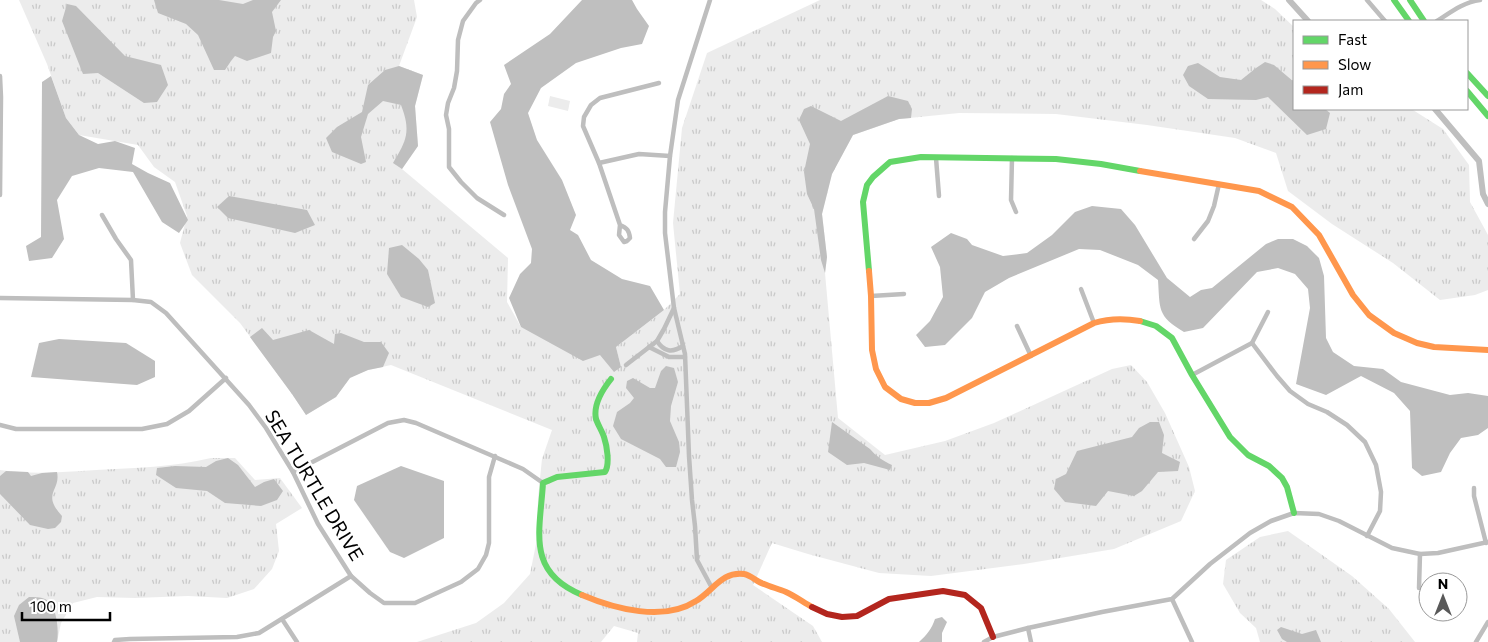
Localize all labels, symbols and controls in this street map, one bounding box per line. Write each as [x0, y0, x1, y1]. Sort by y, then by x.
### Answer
legend [1293, 20, 1468, 110]
text: Fast [1338, 30, 1367, 48]
text: Slow [1338, 55, 1371, 73]
text: Jam [1338, 80, 1363, 98]
street label: SEA TURTLE DRIVE [261, 405, 369, 565]
north arrow [1418, 572, 1468, 622]
text: N [1438, 575, 1448, 592]
scale bar [22, 590, 110, 622]
text: 100 m [30, 597, 72, 615]

